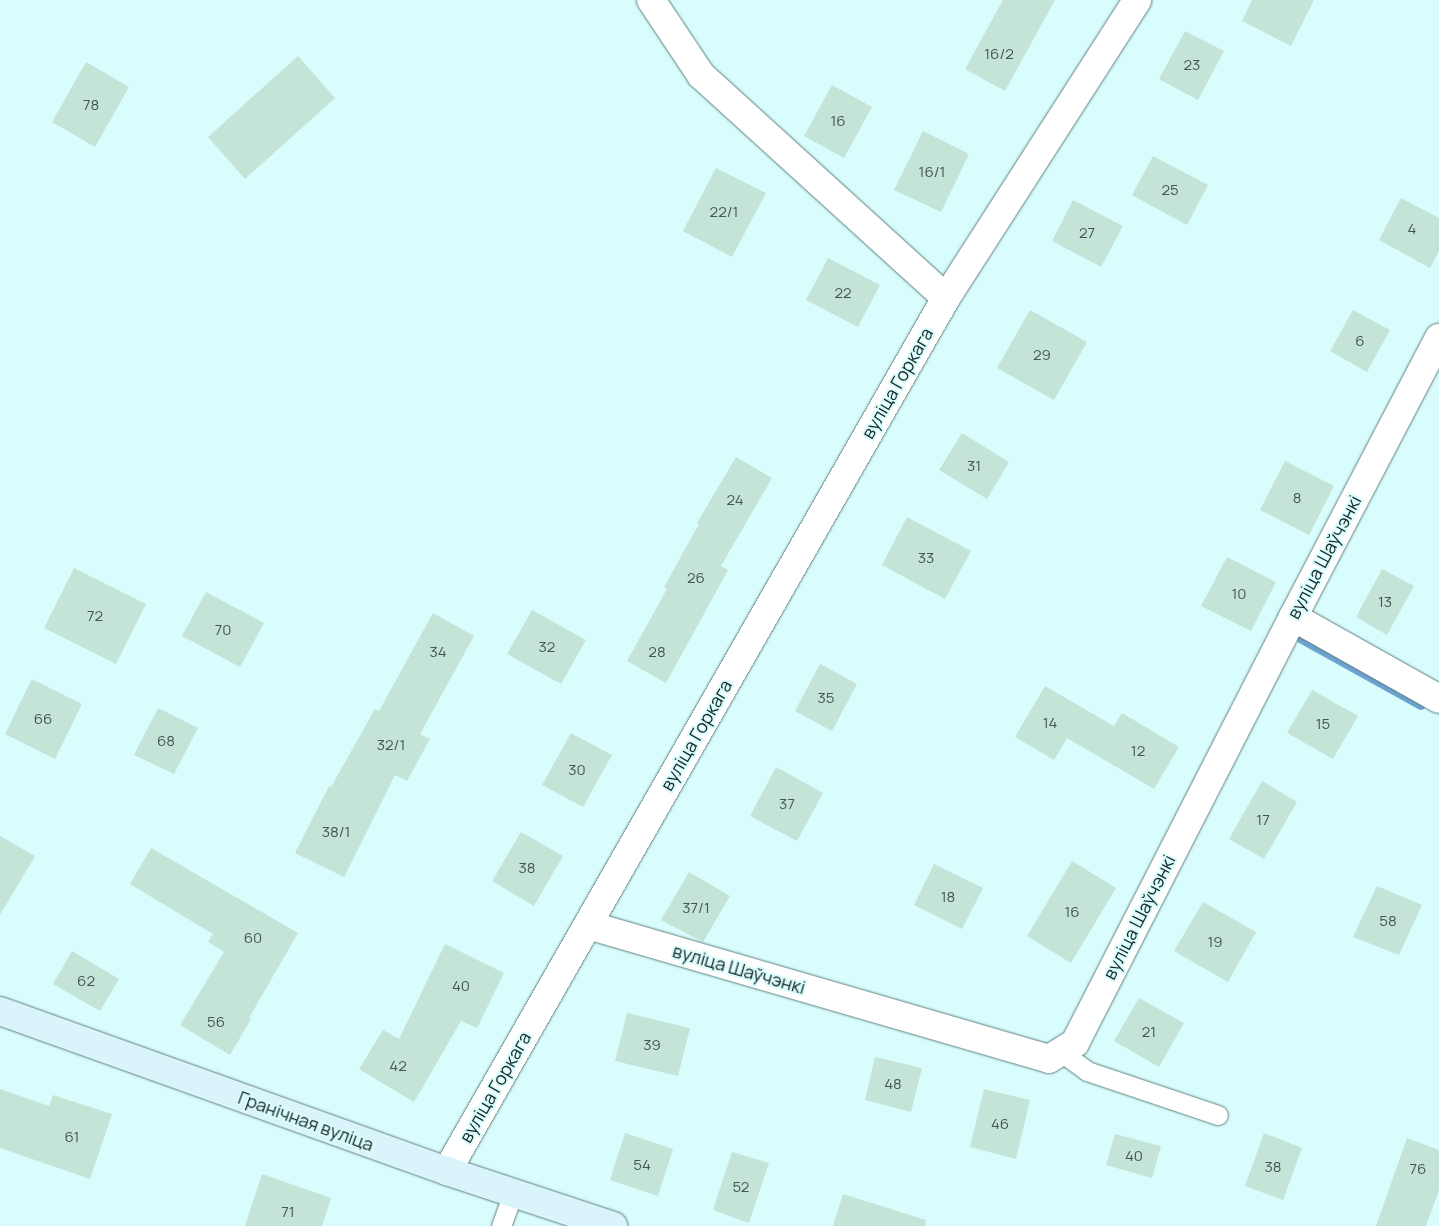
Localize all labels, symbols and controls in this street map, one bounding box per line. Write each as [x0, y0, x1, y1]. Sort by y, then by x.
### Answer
house number: 16/2 [984, 45, 1014, 63]
house number: 23 [1184, 56, 1200, 74]
house number: 78 [83, 96, 99, 114]
house number: 16 [830, 112, 846, 130]
house number: 16/1 [919, 163, 945, 181]
house number: 25 [1161, 181, 1179, 199]
house number: 22/1 [710, 203, 738, 221]
house number: 4 [1408, 220, 1416, 238]
house number: 27 [1079, 224, 1095, 242]
house number: 22 [834, 284, 852, 302]
street label: вуліца Горкага [857, 324, 937, 442]
house number: 6 [1355, 332, 1365, 350]
house number: 29 [1033, 346, 1051, 364]
house number: 31 [967, 457, 981, 475]
house number: 8 [1293, 489, 1301, 507]
house number: 24 [726, 491, 744, 509]
street label: вуліца Шаўчэнкі [1282, 492, 1366, 622]
house number: 33 [918, 549, 934, 567]
house number: 26 [687, 569, 705, 587]
house number: 10 [1232, 585, 1246, 603]
house number: 13 [1378, 593, 1392, 611]
house number: 72 [87, 607, 103, 625]
house number: 70 [215, 621, 231, 639]
house number: 32 [539, 638, 555, 656]
house number: 34 [429, 643, 447, 661]
house number: 28 [648, 643, 666, 661]
street label: вуліца Горкага [656, 676, 736, 794]
house number: 35 [818, 689, 834, 707]
house number: 66 [34, 710, 52, 728]
house number: 14 [1043, 714, 1057, 732]
house number: 15 [1316, 715, 1330, 733]
house number: 68 [157, 732, 175, 750]
house number: 32/1 [377, 736, 405, 754]
house number: 12 [1131, 742, 1145, 760]
house number: 30 [568, 761, 586, 779]
house number: 37 [779, 795, 795, 813]
house number: 17 [1256, 811, 1270, 829]
house number: 38/1 [322, 823, 350, 841]
street label: вуліца Шаўчэнкі [1098, 851, 1180, 983]
house number: 38 [518, 859, 536, 877]
house number: 18 [941, 888, 955, 906]
house number: 37/1 [682, 899, 710, 917]
house number: 16 [1064, 903, 1080, 921]
house number: 58 [1379, 912, 1397, 930]
house number: 60 [244, 929, 262, 947]
house number: 19 [1207, 933, 1223, 951]
street label: вуліца Шаўчэнкі [670, 940, 808, 998]
house number: 62 [77, 972, 95, 990]
house number: 40 [452, 977, 470, 995]
house number: 56 [207, 1013, 225, 1031]
house number: 21 [1142, 1023, 1156, 1041]
street label: вуліца Горкага [455, 1028, 535, 1146]
house number: 39 [643, 1036, 661, 1054]
house number: 42 [389, 1057, 407, 1075]
house number: 48 [884, 1075, 902, 1093]
street label: Гранічная вуліца [235, 1086, 377, 1156]
house number: 46 [991, 1115, 1009, 1133]
house number: 61 [65, 1128, 79, 1146]
house number: 40 [1125, 1147, 1143, 1165]
house number: 54 [633, 1156, 651, 1174]
house number: 38 [1264, 1158, 1282, 1176]
house number: 76 [1410, 1160, 1426, 1178]
house number: 52 [733, 1178, 749, 1196]
house number: 71 [281, 1203, 295, 1221]

